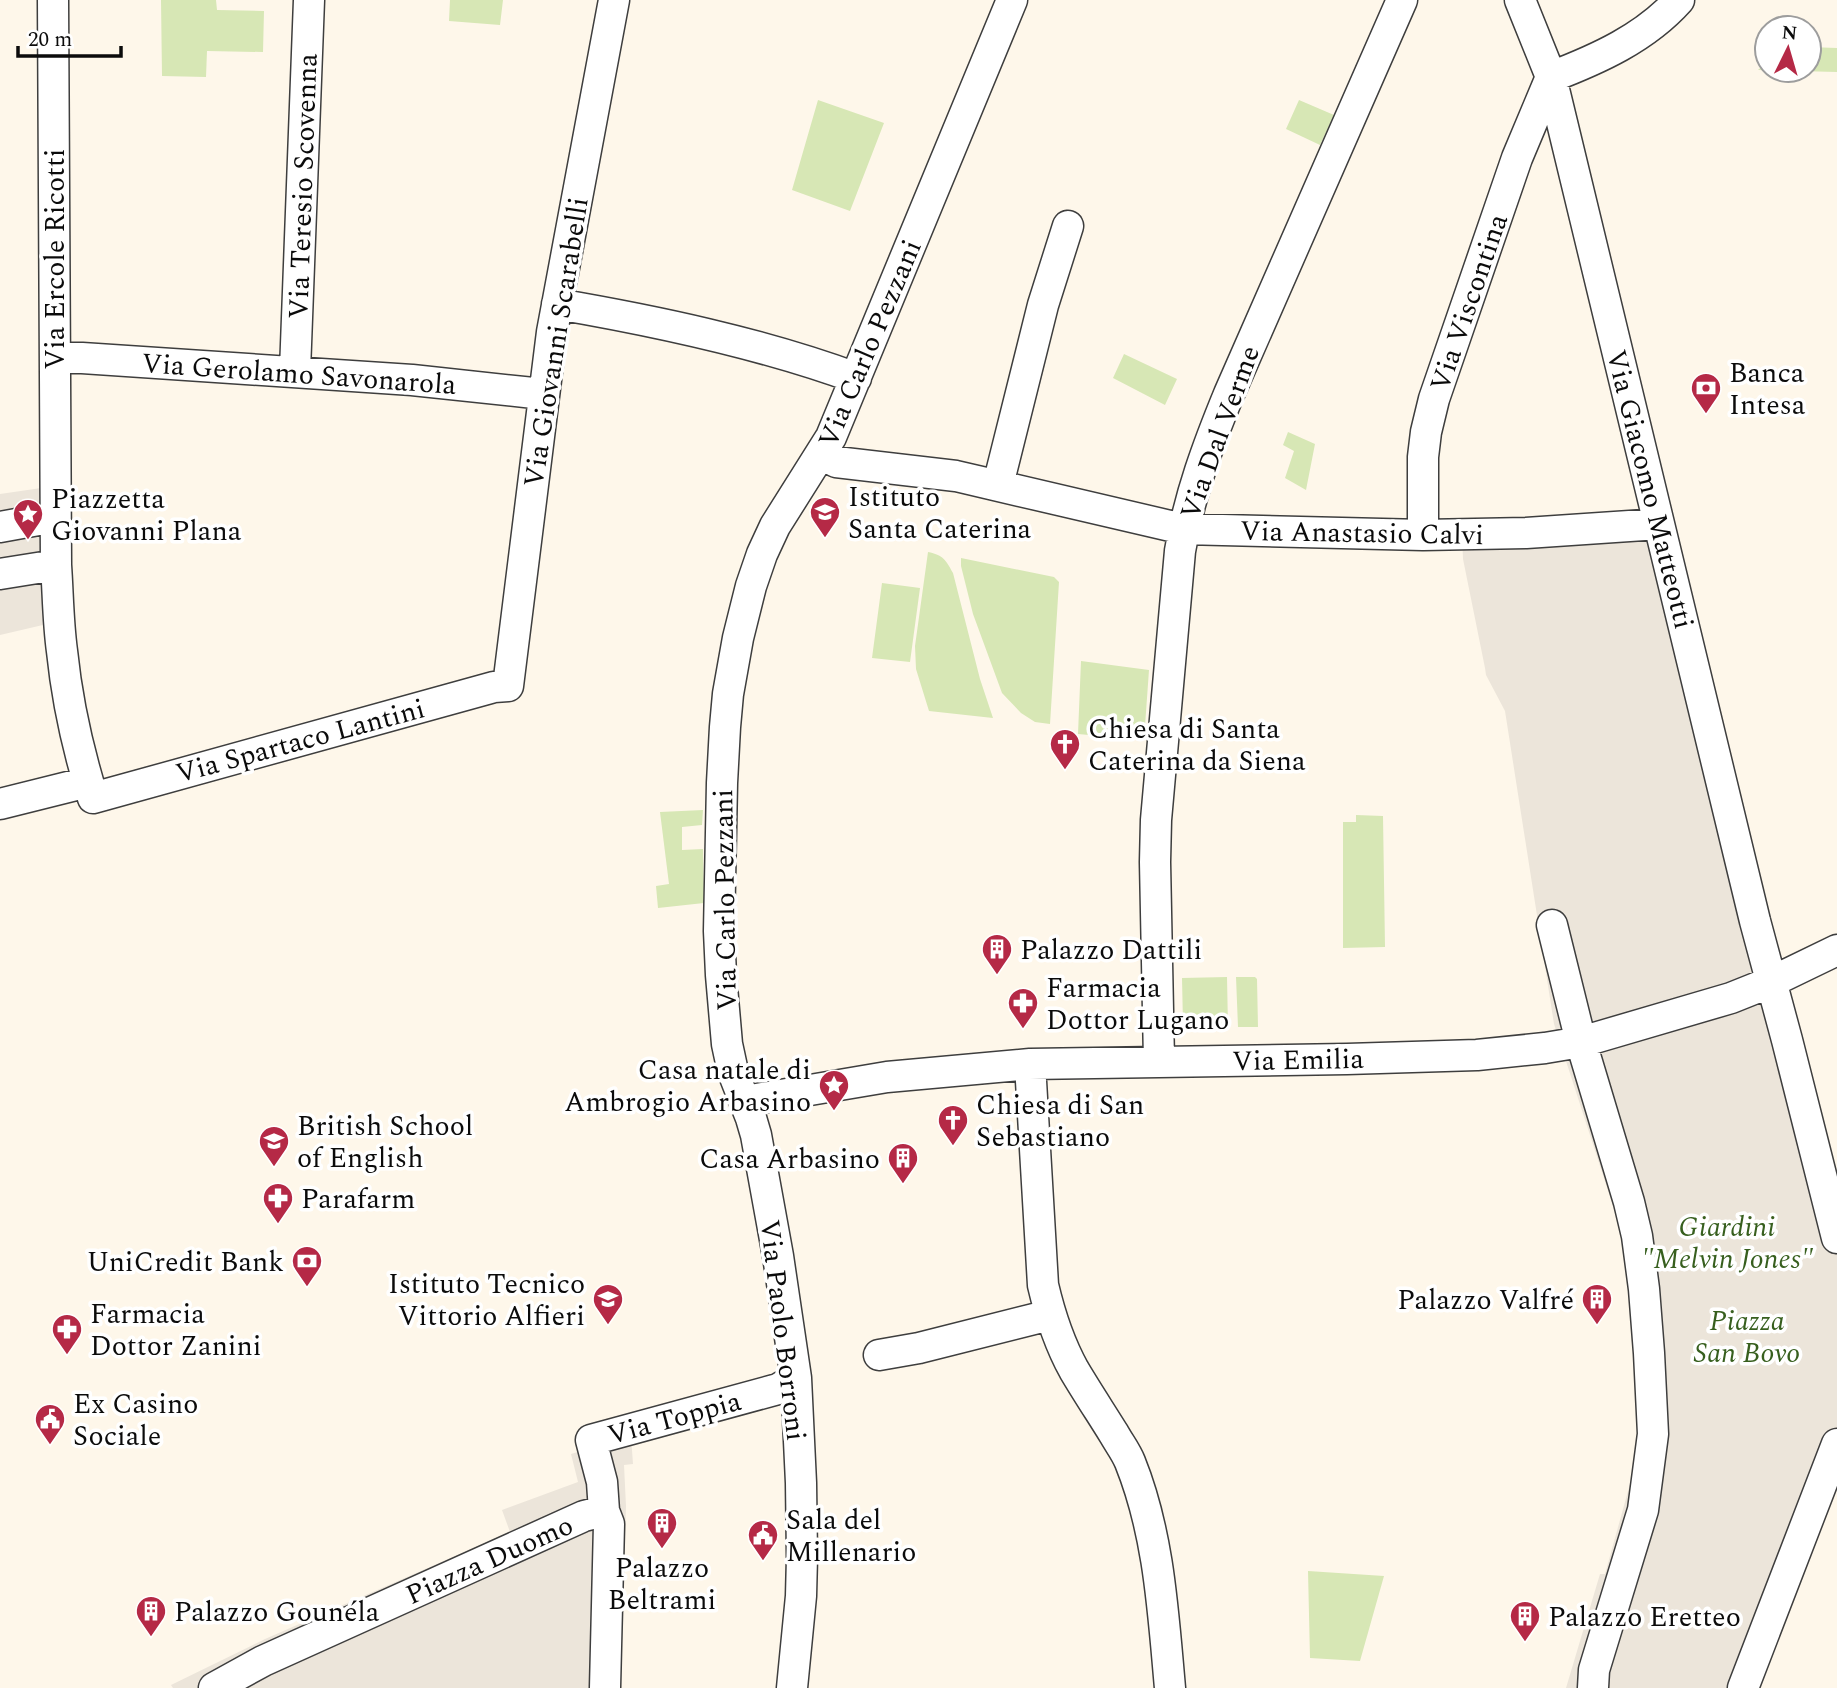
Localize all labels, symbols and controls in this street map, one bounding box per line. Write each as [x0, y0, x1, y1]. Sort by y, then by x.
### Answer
scale bar [18, 14, 121, 58]
north arrow [1753, 14, 1823, 84]
text: N [1780, 18, 1798, 49]
text: 20 m [28, 24, 72, 56]
street label: Via Teresio Scovenna [277, 52, 330, 320]
street label: Via Ercole Ricotti [34, 148, 77, 370]
street label: Via Giovanni Scarabelli [512, 194, 601, 490]
street label: Via Viscontina [1419, 208, 1520, 397]
street label: Via Carlo Pezzani [807, 233, 934, 454]
street label: Via Dal Verme [1169, 340, 1272, 526]
street label: Via Gerolamo Savonarola [140, 342, 458, 407]
street label: Via Giacomo Matteotti [1594, 345, 1705, 634]
place label: Banca Intesa [1729, 352, 1806, 427]
bank icon: Banca Intesa [1689, 371, 1723, 415]
place label: Istituto Santa Caterina [848, 476, 1032, 551]
place label: Piazzetta Giovanni Plana [51, 478, 242, 553]
school or university icon: Istituto Santa Caterina [808, 495, 842, 539]
place icon: Piazzetta Giovanni Plana [11, 497, 45, 541]
street label: Via Anastasio Calvi [1240, 510, 1484, 557]
street label: Via Spartaco Lantini [171, 688, 430, 795]
place label: Chiesa di Santa Caterina da Siena [1088, 708, 1306, 783]
church icon: Chiesa di Santa Caterina da Siena [1048, 727, 1082, 771]
street label: Via Carlo Pezzani [702, 789, 749, 1011]
place label: Palazzo Dattili [1020, 929, 1202, 972]
building icon: Palazzo Dattili [980, 932, 1014, 976]
place label: Farmacia Dottor Lugano [1046, 967, 1229, 1042]
pharmacy icon: Farmacia Dottor Lugano [1006, 986, 1040, 1030]
street label: Via Emilia [1232, 1038, 1365, 1083]
place label: Casa natale di Ambrogio Arbasino [564, 1049, 811, 1124]
place icon: Casa natale di Ambrogio Arbasino [817, 1068, 851, 1112]
place label: Chiesa di San Sebastiano [976, 1084, 1144, 1159]
church icon: Chiesa di San Sebastiano [936, 1103, 970, 1147]
place label: British School of English [297, 1105, 473, 1180]
school or university icon: British School of English [257, 1124, 291, 1168]
place label: Casa Arbasino [699, 1138, 880, 1181]
building icon: Casa Arbasino [886, 1141, 920, 1185]
place label: Parafarm [301, 1178, 415, 1221]
pharmacy icon: Parafarm [261, 1181, 295, 1225]
park label: Giardini "Melvin Jones" [1641, 1206, 1814, 1281]
street label: Via Paolo Borroni [748, 1217, 817, 1443]
place label: UniCredit Bank [87, 1241, 284, 1284]
bank icon: UniCredit Bank [290, 1244, 324, 1288]
place label: Istituto Tecnico Vittorio Alfieri [388, 1263, 585, 1338]
place label: Palazzo Valfré [1397, 1279, 1574, 1322]
school or university icon: Istituto Tecnico Vittorio Alfieri [591, 1282, 625, 1326]
building icon: Palazzo Valfré [1580, 1282, 1614, 1326]
place label: Farmacia Dottor Zanini [90, 1293, 262, 1368]
park label: Piazza San Bovo [1694, 1300, 1800, 1375]
pharmacy icon: Farmacia Dottor Zanini [50, 1312, 84, 1356]
street label: Via Toppia [603, 1380, 746, 1457]
place label: Ex Casino Sociale [73, 1383, 198, 1458]
public building icon: Ex Casino Sociale [33, 1402, 67, 1446]
place label: Sala del Millenario [786, 1499, 916, 1574]
street label: Piazza Duomo [399, 1504, 580, 1617]
building icon: Palazzo Beltrami [645, 1506, 679, 1550]
public building icon: Sala del Millenario [746, 1518, 780, 1562]
place label: Palazzo Beltrami [608, 1547, 716, 1622]
place label: Palazzo Gounéla [174, 1591, 380, 1634]
building icon: Palazzo Gounéla [134, 1594, 168, 1638]
place label: Palazzo Eretteo [1548, 1596, 1741, 1639]
building icon: Palazzo Eretteo [1508, 1599, 1542, 1643]

